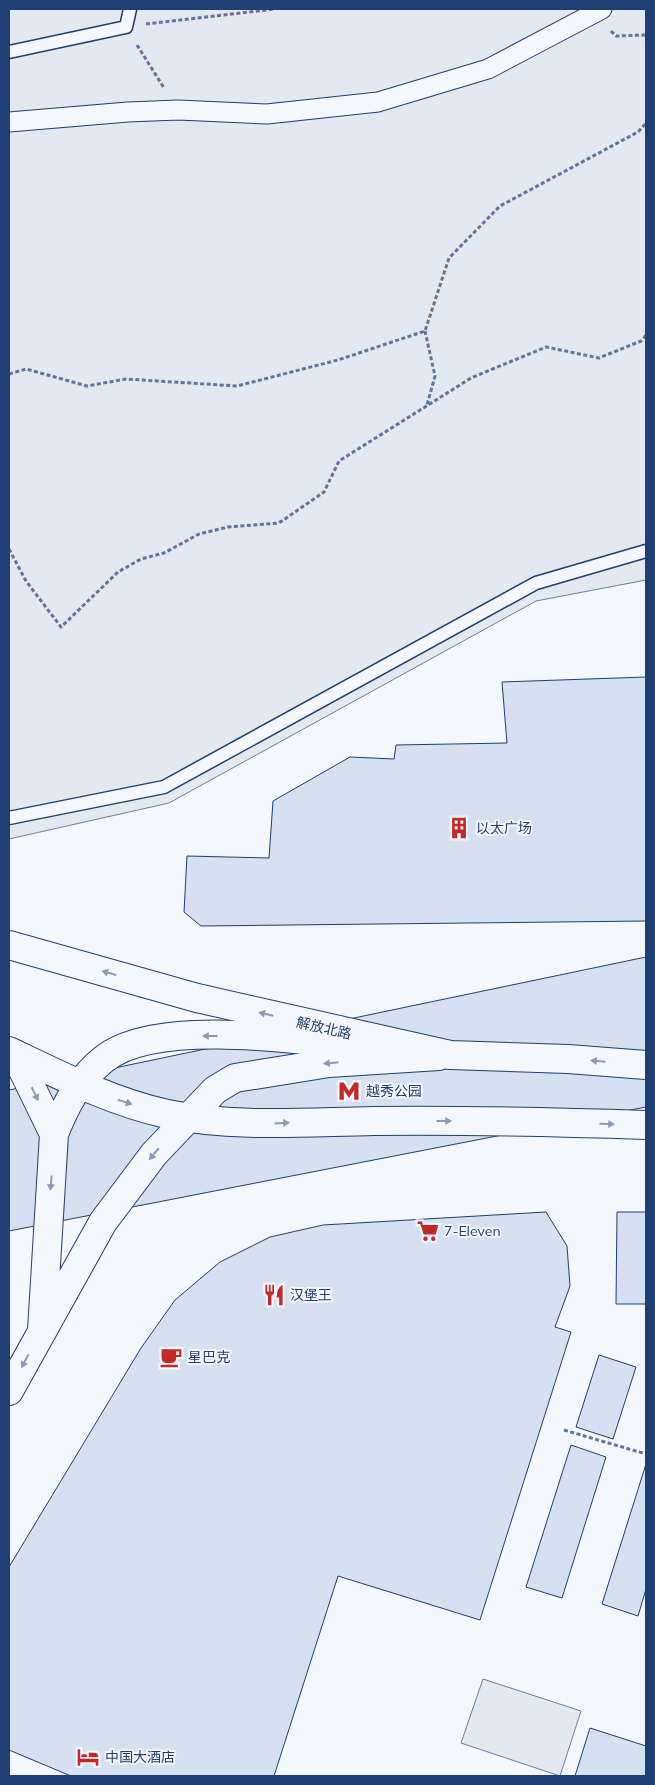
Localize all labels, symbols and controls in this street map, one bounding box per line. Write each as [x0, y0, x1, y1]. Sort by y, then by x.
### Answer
building icon: 以太广场 [446, 815, 472, 841]
place label: 以太广场 [476, 819, 532, 837]
one-way arrow [101, 969, 116, 977]
one-way arrow [258, 1010, 273, 1018]
street label: 解放北路 [295, 1013, 353, 1043]
one-way arrow [201, 1032, 217, 1040]
one-way arrow [589, 1057, 605, 1065]
one-way arrow [323, 1059, 339, 1067]
metro station icon: 越秀公园 [336, 1078, 362, 1104]
place label: 越秀公园 [366, 1082, 422, 1100]
one-way arrow [31, 1087, 39, 1101]
one-way arrow [117, 1099, 132, 1106]
one-way arrow [437, 1117, 453, 1125]
one-way arrow [274, 1119, 290, 1127]
one-way arrow [599, 1120, 615, 1128]
one-way arrow [148, 1147, 160, 1159]
one-way arrow [47, 1175, 55, 1191]
supermarket icon: 7-Eleven [415, 1218, 441, 1244]
place label: 7-Eleven [444, 1222, 501, 1240]
restaurant icon: 汉堡王 [261, 1282, 287, 1308]
place label: 汉堡王 [290, 1286, 332, 1304]
cafe icon: 星巴克 [158, 1344, 184, 1370]
place label: 星巴克 [188, 1348, 230, 1366]
one-way arrow [21, 1353, 29, 1368]
hotel icon: 中国大酒店 [75, 1744, 101, 1770]
place label: 中国大酒店 [105, 1748, 175, 1766]

